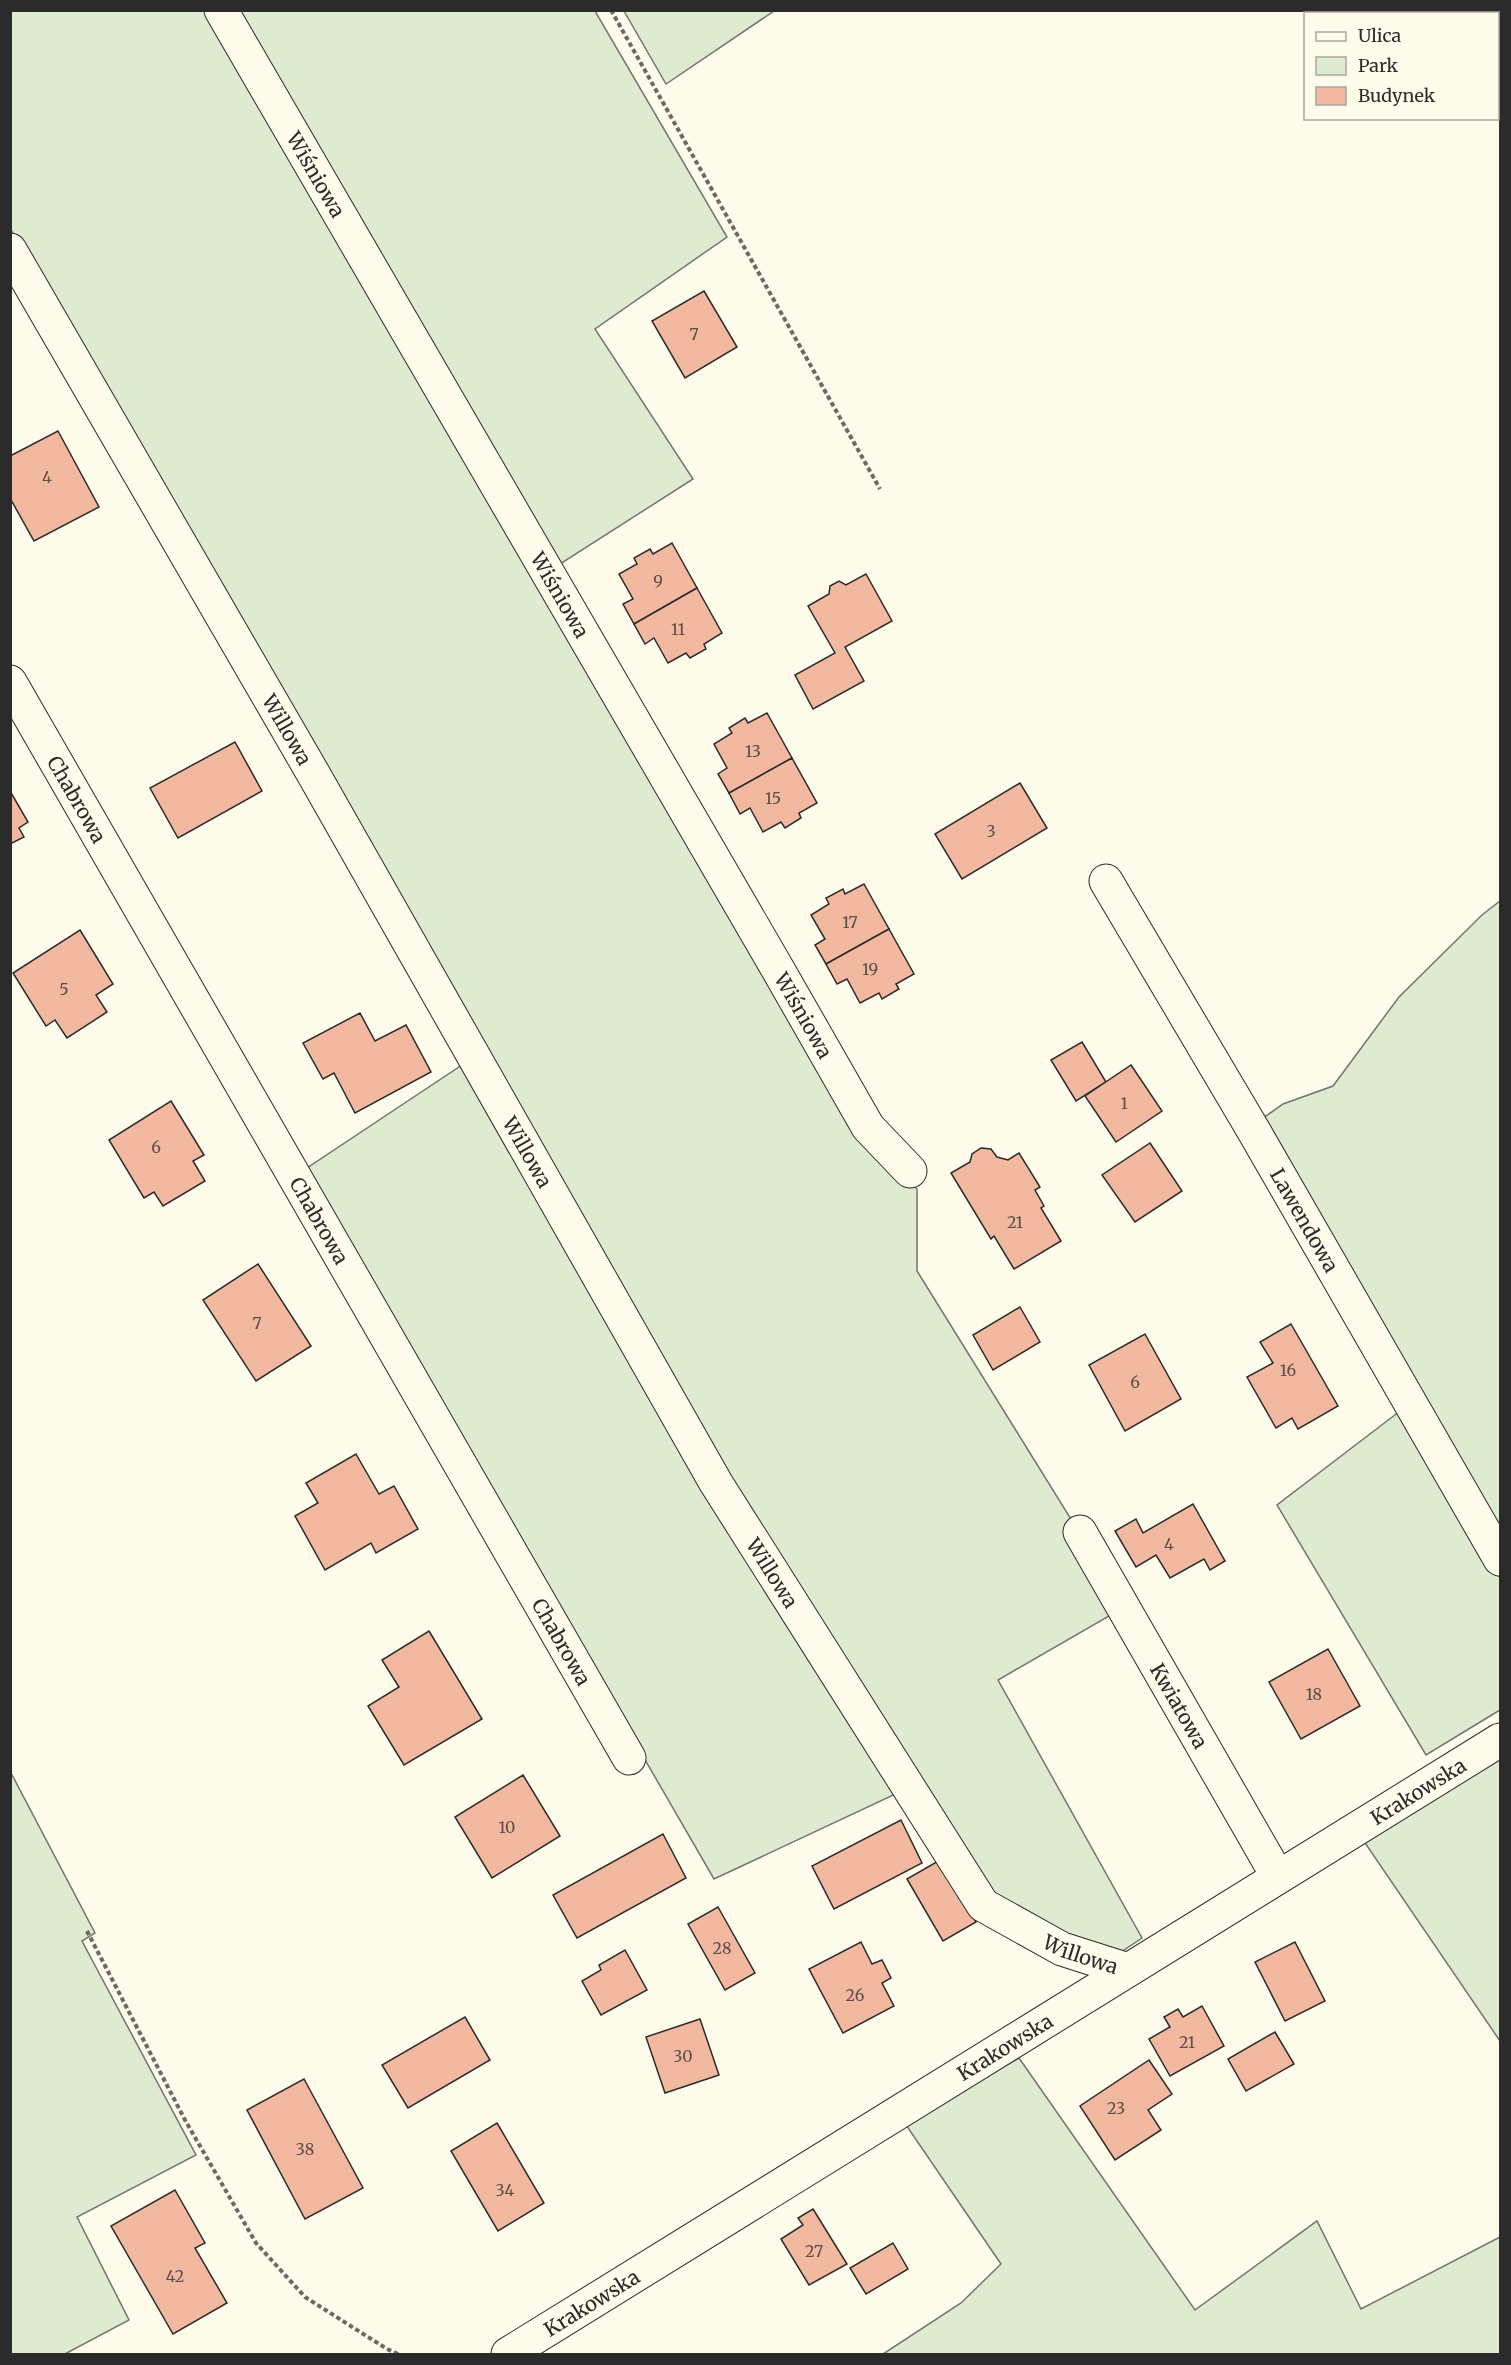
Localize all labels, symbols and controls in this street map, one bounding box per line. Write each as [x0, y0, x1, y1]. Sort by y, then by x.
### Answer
legend [1304, 12, 1499, 120]
text: Ulica [1358, 24, 1402, 47]
text: Park [1358, 54, 1399, 77]
text: Budynek [1358, 84, 1436, 107]
street label: Wiśniowa [281, 126, 351, 222]
house number: 7 [689, 324, 699, 344]
house number: 4 [42, 467, 52, 487]
street label: Wiśniowa [525, 546, 595, 642]
house number: 9 [653, 571, 663, 591]
house number: 11 [671, 619, 685, 639]
street label: Willowa [257, 689, 318, 770]
house number: 13 [745, 741, 761, 761]
street label: Chabrowa [42, 751, 112, 847]
house number: 15 [765, 788, 781, 808]
house number: 3 [986, 821, 996, 841]
house number: 17 [842, 912, 858, 932]
house number: 19 [862, 959, 878, 979]
street label: Wiśniowa [769, 967, 839, 1063]
house number: 5 [59, 979, 69, 999]
house number: 1 [1120, 1093, 1128, 1113]
street label: Willowa [497, 1111, 558, 1192]
house number: 6 [151, 1137, 161, 1157]
street label: Lawendowa [1265, 1164, 1345, 1276]
street label: Chabrowa [285, 1172, 355, 1269]
house number: 21 [1007, 1212, 1023, 1232]
house number: 7 [252, 1313, 262, 1333]
house number: 16 [1280, 1360, 1296, 1380]
house number: 6 [1130, 1372, 1140, 1392]
street label: Willowa [741, 1532, 804, 1613]
house number: 4 [1164, 1534, 1174, 1554]
street label: Chabrowa [527, 1593, 597, 1690]
street label: Kwiatowa [1145, 1658, 1214, 1753]
house number: 18 [1306, 1684, 1322, 1704]
street label: Krakowska [1365, 1752, 1470, 1830]
house number: 10 [499, 1817, 515, 1837]
street label: Willowa [1038, 1928, 1122, 1979]
house number: 28 [713, 1938, 731, 1958]
house number: 26 [846, 1985, 865, 2005]
street label: Krakowska [952, 2008, 1057, 2086]
house number: 21 [1179, 2032, 1195, 2052]
house number: 30 [673, 2046, 693, 2066]
house number: 23 [1107, 2098, 1125, 2118]
house number: 38 [296, 2139, 314, 2159]
house number: 34 [496, 2180, 515, 2200]
house number: 27 [805, 2241, 823, 2261]
street label: Krakowska [539, 2263, 644, 2341]
house number: 42 [166, 2266, 184, 2286]

